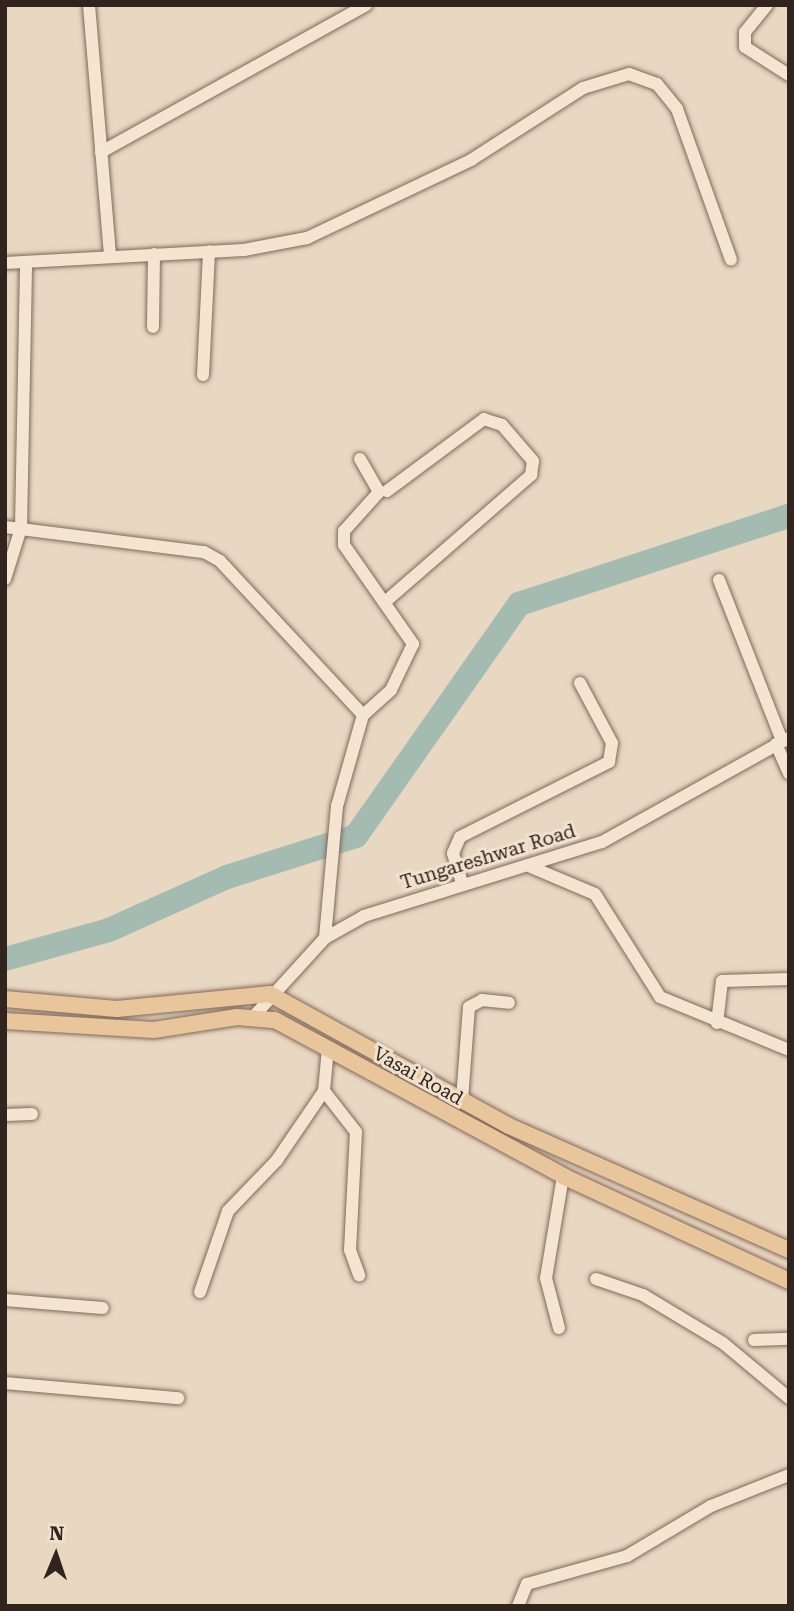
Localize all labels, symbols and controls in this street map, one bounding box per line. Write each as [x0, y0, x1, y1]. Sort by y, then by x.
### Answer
street label: Tungareshwar Road [398, 820, 578, 894]
street label: Vasai Road [369, 1042, 467, 1110]
north arrow [21, 1520, 91, 1590]
text: N [49, 1522, 64, 1545]

